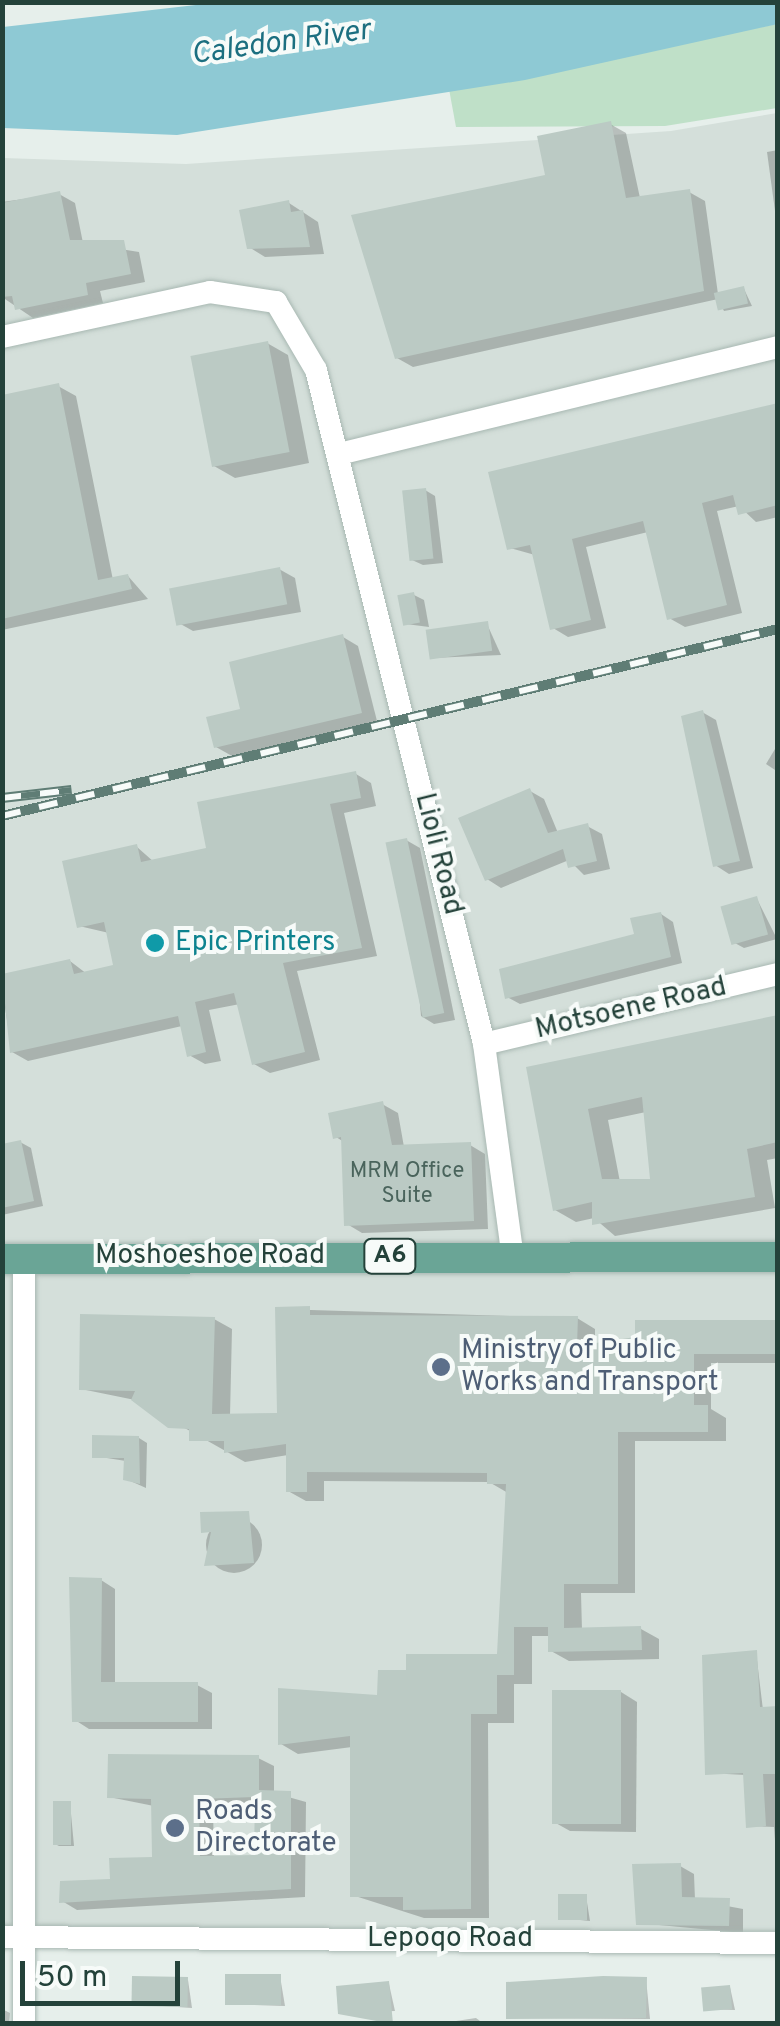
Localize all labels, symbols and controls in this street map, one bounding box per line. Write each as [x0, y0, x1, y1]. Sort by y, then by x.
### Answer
water label: Caledon River [189, 14, 373, 74]
street label: Lioli Road [407, 790, 469, 918]
place label: Epic Printers [175, 926, 335, 960]
marker: Epic Printers [144, 932, 166, 954]
street label: Motsoene Road [532, 971, 730, 1047]
house number: MRM Office Suite [350, 1158, 464, 1210]
road number: A6 [362, 1236, 418, 1276]
street label: Moshoeshoe Road [95, 1239, 325, 1273]
place label: Ministry of Public Works and Transport [461, 1334, 720, 1400]
marker: Ministry of Public Works and Transport [430, 1356, 452, 1378]
place label: Roads Directorate [195, 1795, 336, 1861]
marker: Roads Directorate [164, 1817, 186, 1839]
street label: Lepoqo Road [367, 1922, 533, 1956]
scale bar [25, 1941, 185, 2003]
text: 50 m [37, 1960, 107, 1997]

